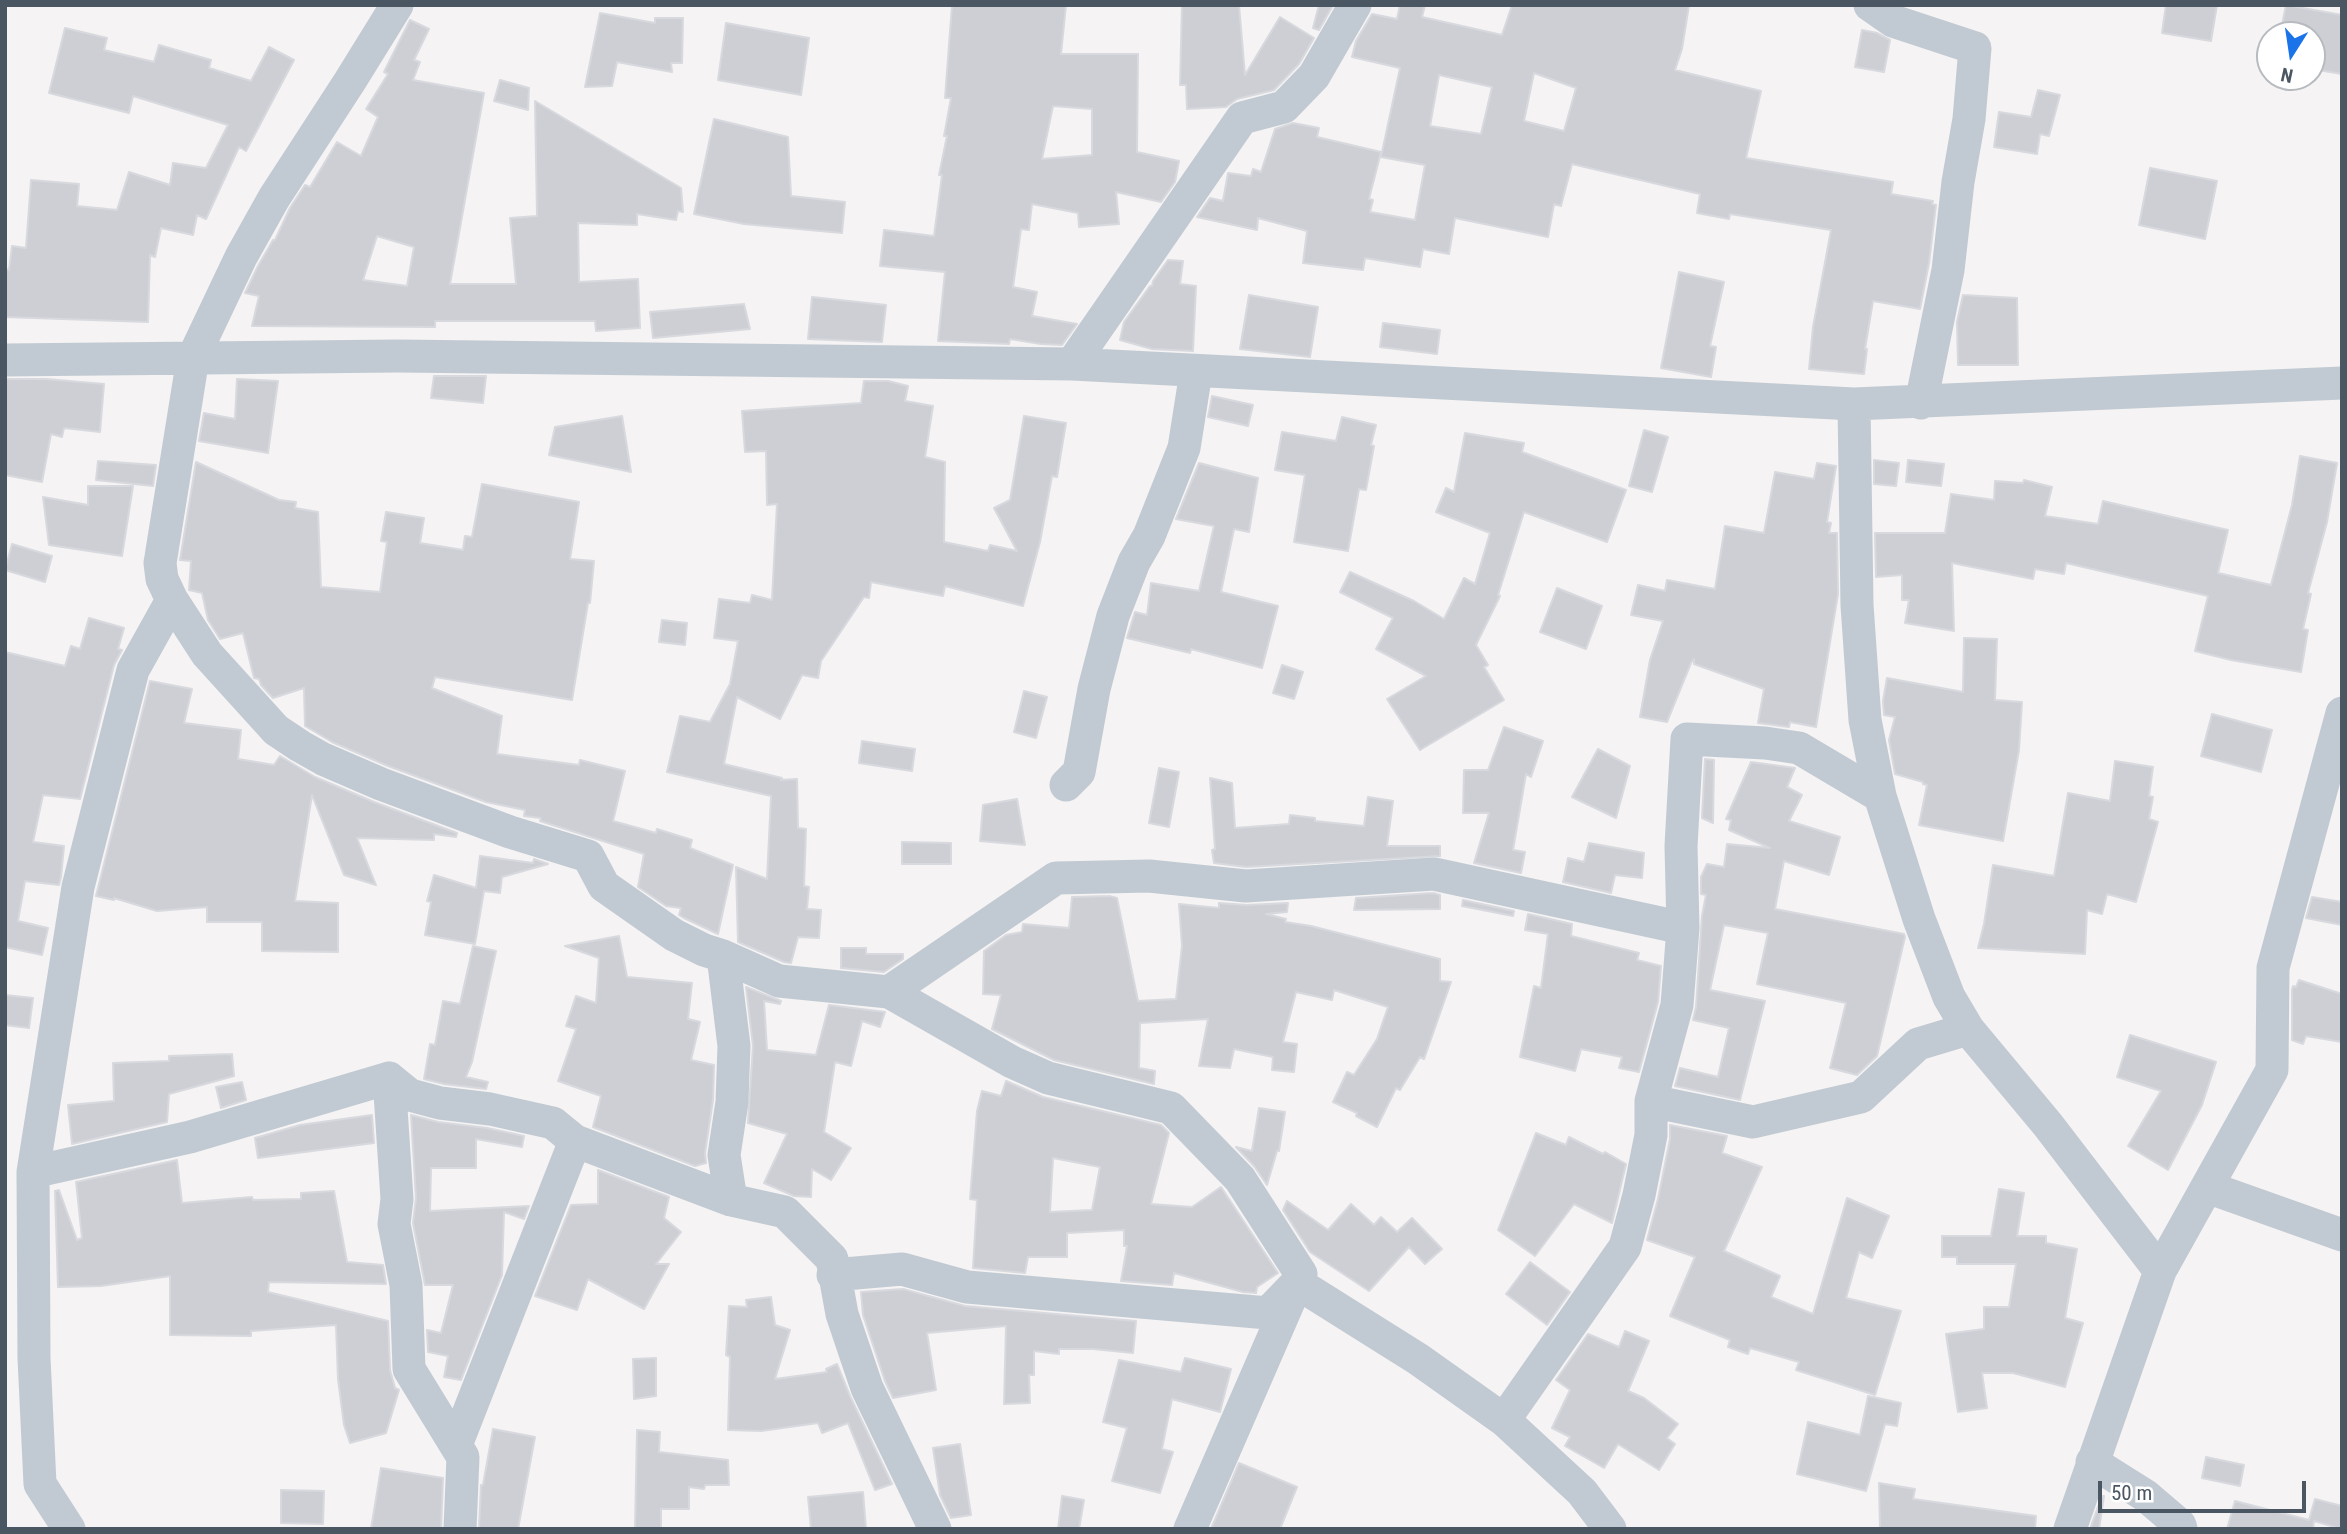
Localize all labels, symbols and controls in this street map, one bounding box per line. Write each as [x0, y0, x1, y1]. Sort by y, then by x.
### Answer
north arrow [2256, 21, 2326, 91]
text: N [2279, 63, 2295, 88]
scale bar [2102, 1468, 2310, 1512]
text: 50 m [2111, 1481, 2152, 1505]

